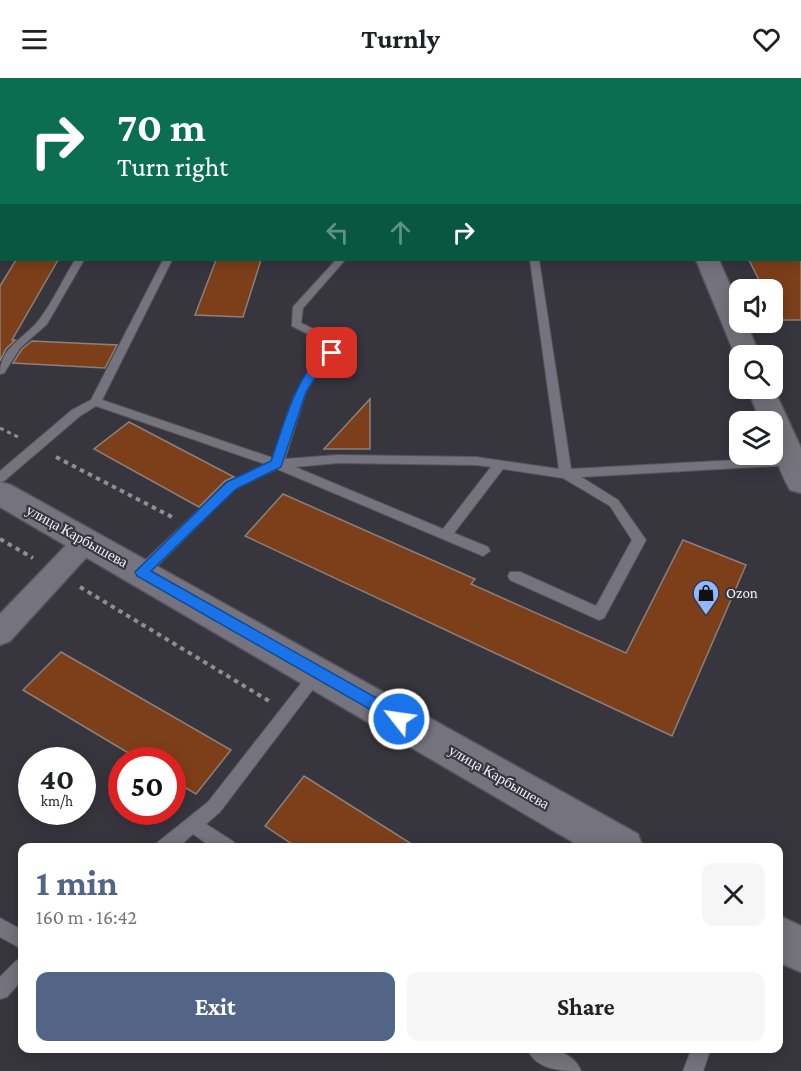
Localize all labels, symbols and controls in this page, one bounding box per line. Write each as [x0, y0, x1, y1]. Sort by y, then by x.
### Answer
icon: menu [18, 23, 51, 56]
icon: heart [750, 23, 783, 56]
text: Turnly [361, 24, 440, 54]
icon: right [18, 102, 96, 180]
text: 70 m [117, 103, 206, 150]
text: Turn right [117, 152, 228, 182]
icon: left [321, 216, 354, 249]
icon: ahead [384, 216, 417, 249]
icon: right [447, 216, 480, 249]
map controls [729, 279, 783, 465]
button: sound [729, 279, 783, 333]
pin [306, 327, 357, 378]
icon: arrive [315, 336, 348, 369]
button: search [729, 345, 783, 399]
button: layers [729, 411, 783, 465]
street label: улица Карбышева [24, 502, 131, 571]
shop icon: Ozon [691, 578, 721, 616]
place label: Ozon [726, 585, 758, 601]
position arrow [367, 687, 431, 751]
street label: улица Карбышева [446, 742, 552, 812]
speed limit sign: 50 [108, 747, 186, 825]
text: 40 [40, 762, 74, 795]
text: km/h [41, 793, 73, 809]
text: 1 min [36, 863, 118, 903]
button: close [702, 863, 765, 926]
text: 160 m · 16:42 [36, 906, 137, 928]
button: Exit [36, 972, 395, 1041]
button: Share [407, 972, 765, 1041]

